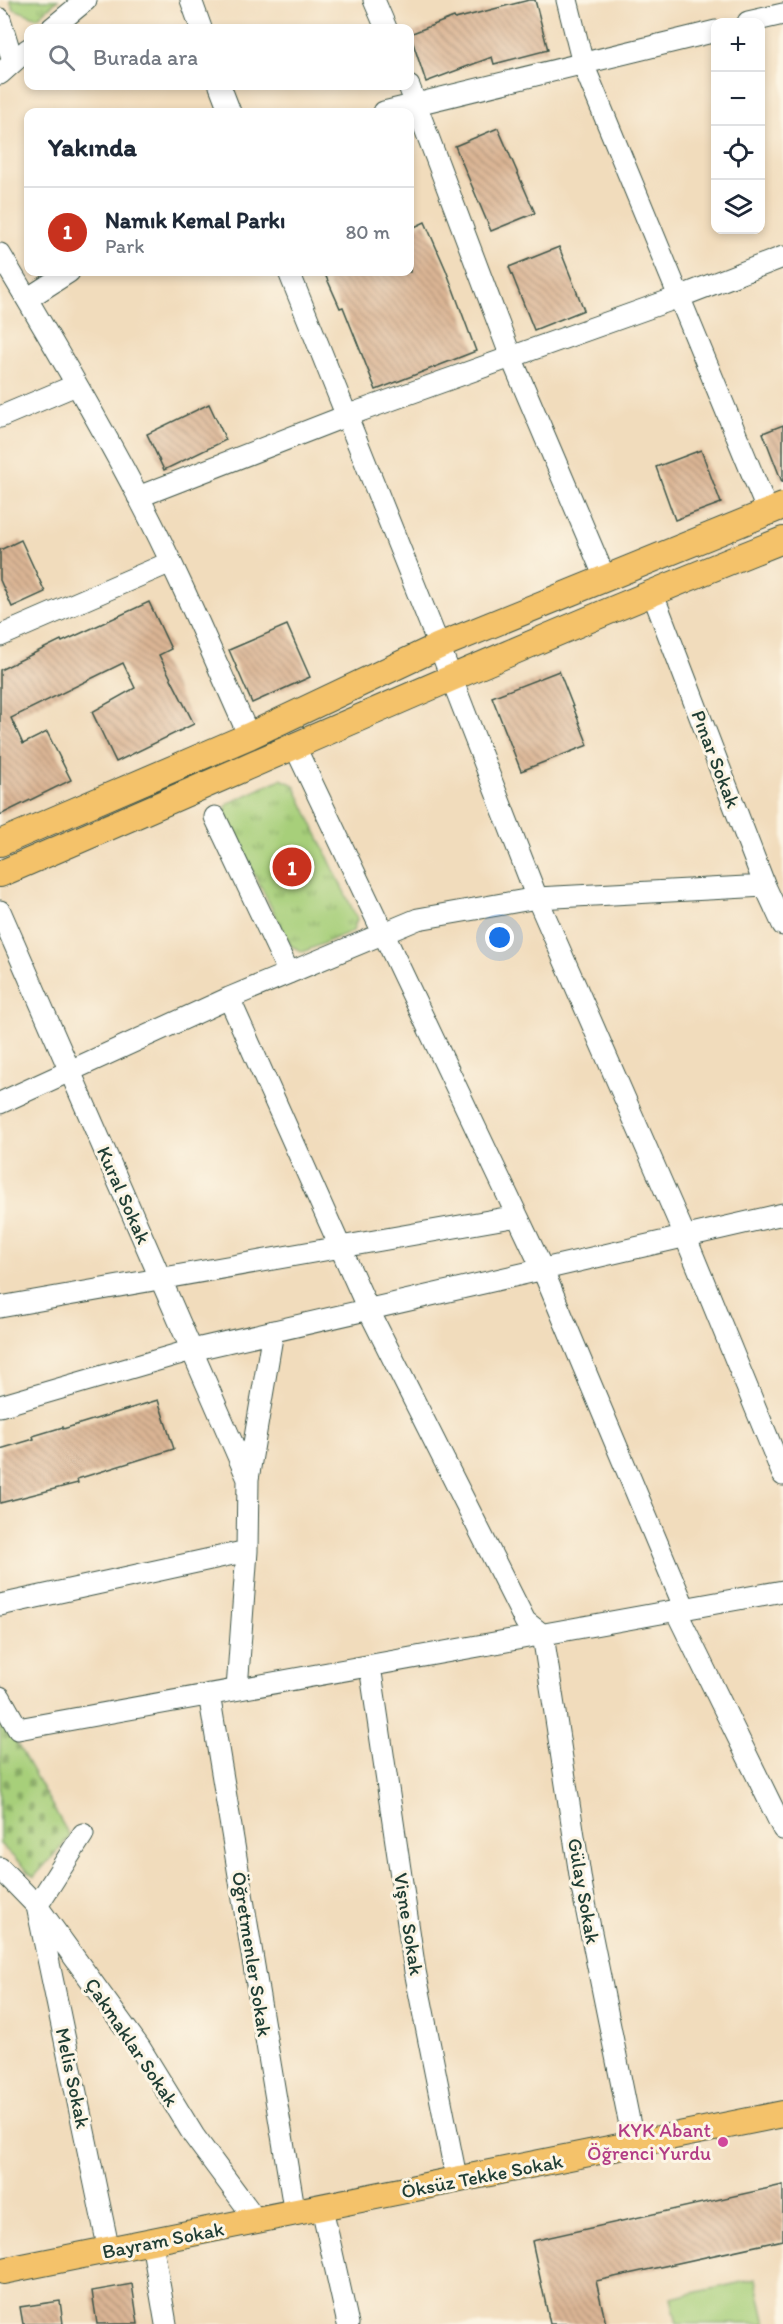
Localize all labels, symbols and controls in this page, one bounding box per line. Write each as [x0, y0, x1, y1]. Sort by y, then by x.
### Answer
map controls [711, 18, 765, 234]
button: + [711, 18, 765, 72]
search box [24, 24, 414, 90]
icon: search [45, 41, 78, 74]
text: Burada ara [93, 44, 198, 71]
button: − [711, 72, 765, 126]
button: locate [711, 126, 765, 180]
text: Yakında [48, 131, 137, 163]
button: layers [711, 180, 765, 234]
text: Namık Kemal Parkı [105, 207, 285, 234]
text: 1 [63, 220, 72, 244]
text: 80 m [345, 220, 390, 244]
text: Park [105, 234, 144, 258]
street label: Pınar Sokak [686, 707, 746, 812]
pin: 1 [272, 844, 312, 890]
your location [485, 923, 514, 952]
street label: Kural Sokak [92, 1143, 156, 1248]
street label: Gülay Sokak [563, 1836, 605, 1947]
street label: Öğretmenler Sokak [227, 1870, 277, 2038]
street label: Vişne Sokak [389, 1871, 429, 1978]
street label: Çakmaklar Sokak [80, 1973, 184, 2111]
street label: Melis Sokak [51, 2026, 95, 2131]
place label: KYK Abant Öğrenci Yurdu [587, 2118, 711, 2165]
marker: KYK Abant Öğrenci Yurdu [716, 2135, 730, 2149]
street label: Öksüz Tekke Sokak [399, 2148, 566, 2203]
street label: Bayram Sokak [100, 2216, 226, 2264]

